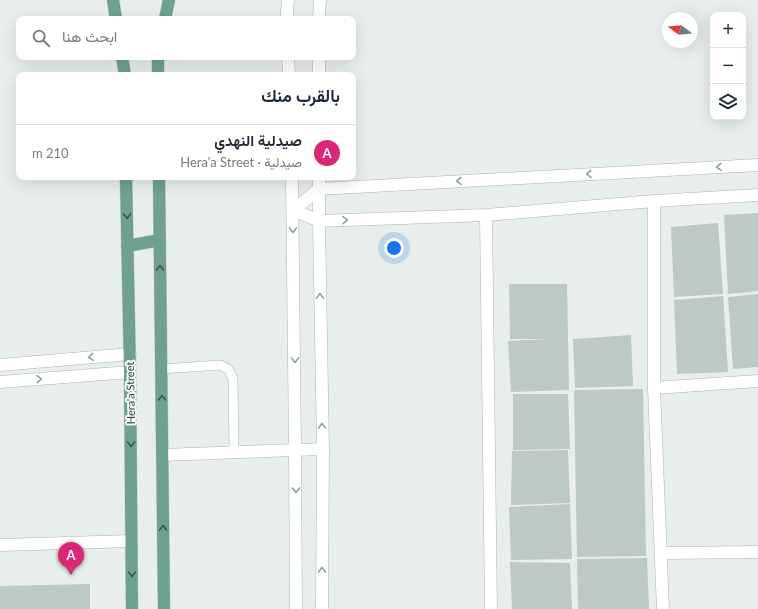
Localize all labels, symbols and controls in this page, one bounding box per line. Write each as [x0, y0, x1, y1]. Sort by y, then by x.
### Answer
north arrow [662, 12, 698, 48]
map controls [710, 12, 746, 120]
button: + [710, 12, 746, 48]
search box [16, 16, 356, 60]
icon: search [30, 27, 52, 49]
text: ابحث هنا [62, 27, 117, 45]
button: − [710, 48, 746, 84]
button: layers [710, 84, 746, 120]
text: بالقرب منك [261, 85, 340, 106]
text: صيدلية النهدي [214, 131, 302, 149]
text: 210 m [32, 145, 69, 161]
text: A [322, 145, 332, 161]
text: صيدلية · Hera'a Street [180, 154, 302, 170]
one-way arrow [716, 163, 722, 171]
one-way arrow [586, 170, 592, 179]
one-way arrow [456, 177, 462, 186]
one-way arrow [123, 213, 131, 219]
one-way arrow [342, 215, 348, 224]
one-way arrow [289, 227, 297, 233]
your location [384, 238, 404, 258]
one-way arrow [156, 265, 164, 271]
one-way arrow [316, 293, 324, 299]
one-way arrow [88, 352, 94, 361]
one-way arrow [291, 357, 299, 363]
street label: Hera'a Street [123, 362, 137, 424]
one-way arrow [36, 374, 42, 383]
one-way arrow [158, 395, 166, 401]
one-way arrow [318, 423, 326, 429]
one-way arrow [127, 441, 135, 447]
one-way arrow [292, 487, 300, 493]
one-way arrow [159, 525, 168, 531]
pin: A [58, 542, 84, 575]
one-way arrow [318, 567, 326, 573]
one-way arrow [127, 571, 136, 577]

